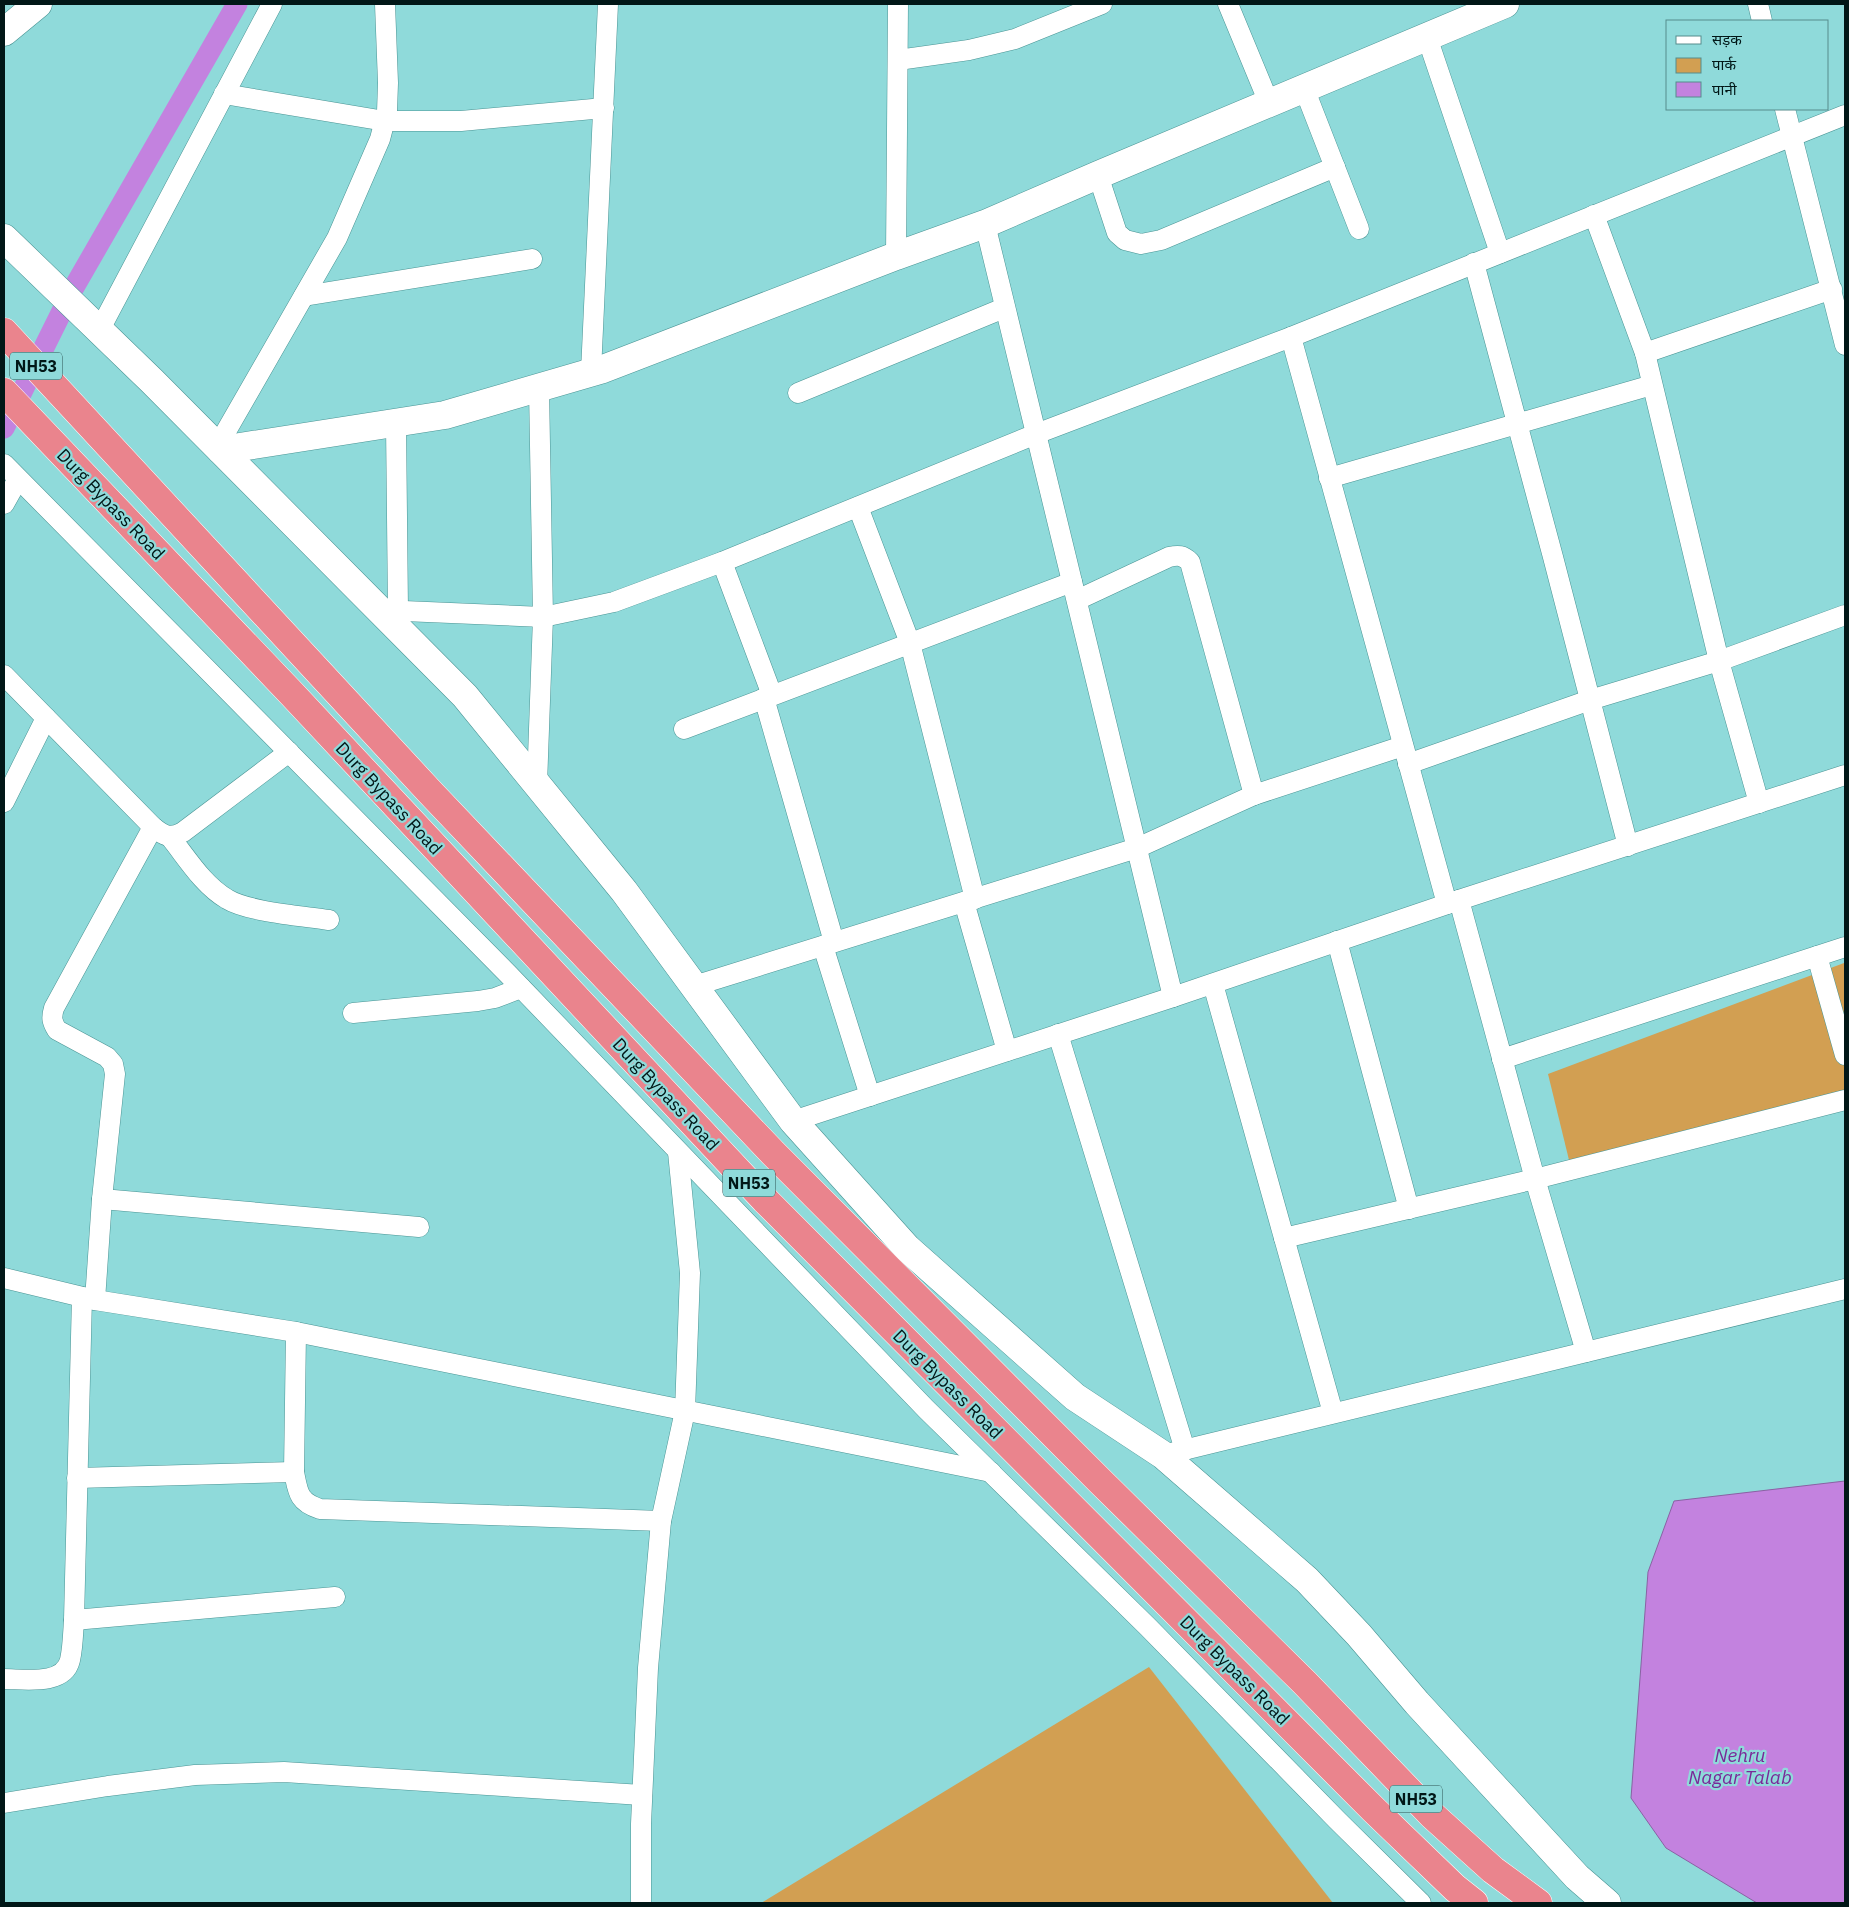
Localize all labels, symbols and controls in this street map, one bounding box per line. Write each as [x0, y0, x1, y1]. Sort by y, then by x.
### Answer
legend [1666, 20, 1829, 110]
text: सड़क [1712, 30, 1742, 49]
text: पार्क [1712, 55, 1736, 74]
text: पानी [1712, 80, 1738, 99]
road number: NH53 [10, 352, 62, 380]
street label: Durg Bypass Road [52, 444, 170, 564]
street label: Durg Bypass Road [331, 737, 447, 859]
street label: Durg Bypass Road [608, 1033, 724, 1155]
road number: NH53 [723, 1170, 775, 1196]
street label: Durg Bypass Road [888, 1324, 1008, 1444]
street label: Durg Bypass Road [1175, 1610, 1295, 1730]
water label: Nehru Nagar Talab [1688, 1743, 1792, 1789]
road number: NH53 [1390, 1786, 1442, 1812]

